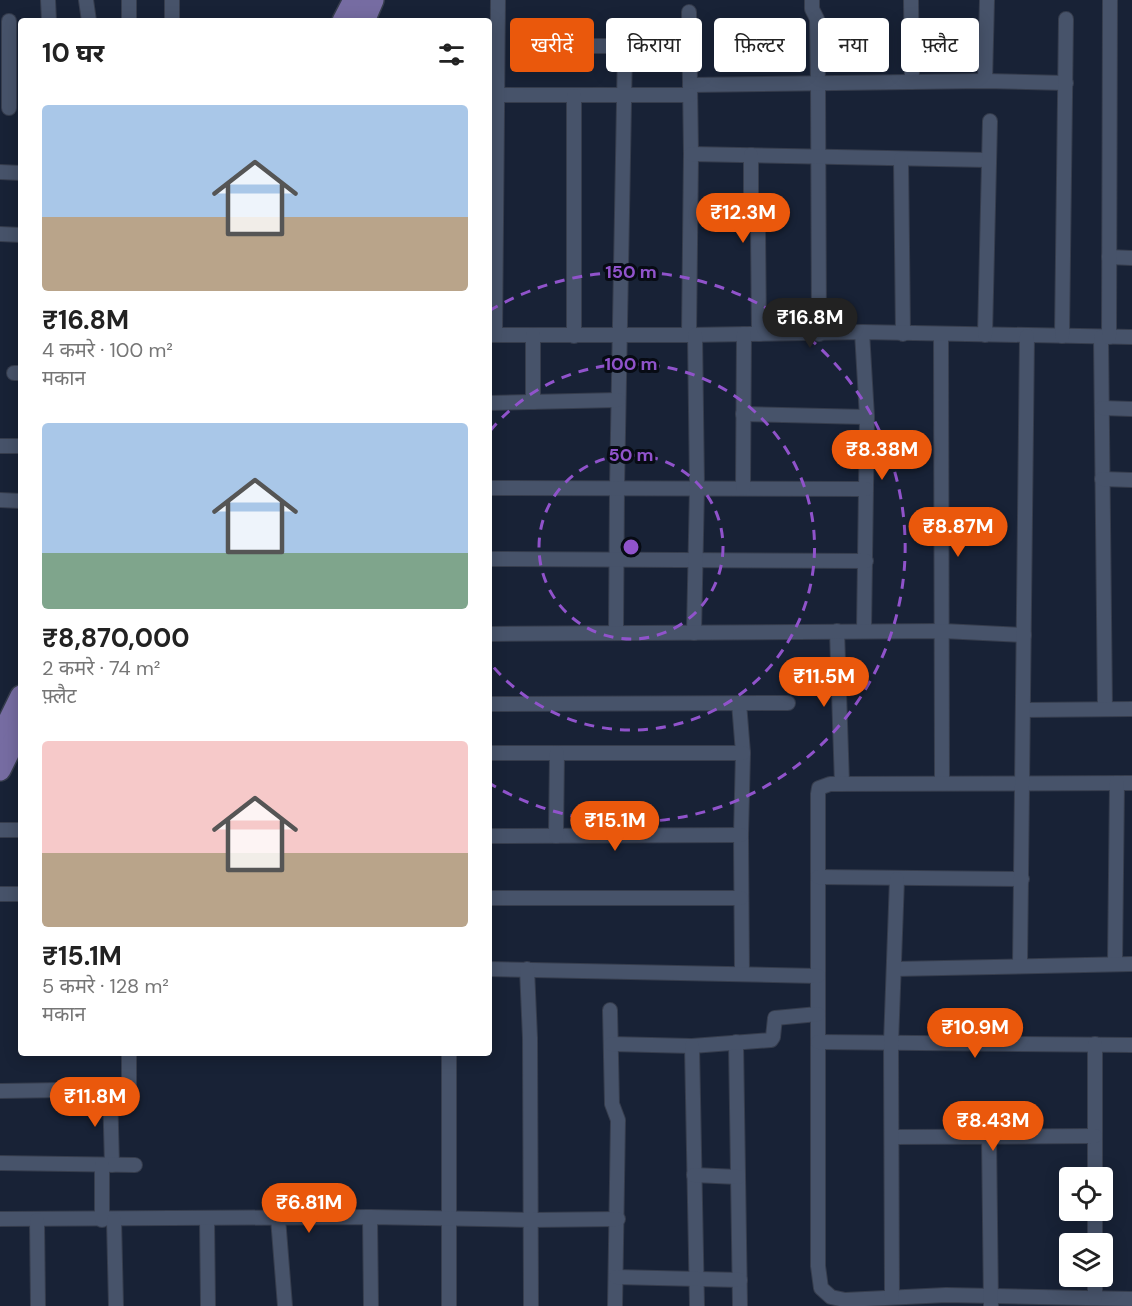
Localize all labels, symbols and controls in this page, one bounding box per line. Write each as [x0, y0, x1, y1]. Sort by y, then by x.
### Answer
chip: खरीदें [510, 18, 594, 72]
chip: किराया [606, 18, 702, 72]
chip: फ़िल्टर [714, 18, 806, 72]
chip: नया [818, 18, 889, 72]
chip: फ़्लैट [901, 18, 979, 72]
text: 10 घर [42, 36, 104, 70]
icon: filters [435, 38, 468, 71]
icon: home [201, 144, 309, 252]
pin: ₹12.3M [694, 193, 792, 244]
text: ₹12.3M [710, 199, 776, 225]
text: 150 m [605, 260, 657, 284]
pin: ₹16.8M [761, 298, 859, 349]
text: ₹16.8M [42, 303, 129, 337]
text: ₹16.8M [776, 304, 844, 330]
text: 4 कमरे · 100 m² [42, 337, 173, 363]
text: 100 m [604, 352, 658, 376]
text: मकान [42, 365, 86, 391]
pin: ₹8.38M [833, 430, 931, 481]
text: ₹8.38M [846, 436, 918, 462]
text: 50 m [608, 443, 654, 467]
icon: home [201, 462, 309, 570]
pin: ₹8.87M [909, 507, 1007, 558]
text: ₹8.87M [923, 513, 993, 539]
centre of rings [621, 537, 641, 557]
text: ₹8,870,000 [42, 621, 190, 655]
text: 2 कमरे · 74 m² [42, 655, 160, 681]
pin: ₹11.5M [775, 657, 873, 708]
text: ₹11.5M [793, 663, 855, 689]
text: फ़्लैट [42, 683, 77, 709]
icon: home [201, 780, 309, 888]
pin: ₹15.1M [566, 801, 664, 852]
text: ₹15.1M [584, 807, 646, 833]
text: ₹15.1M [42, 939, 122, 973]
text: 5 कमरे · 128 m² [42, 973, 169, 999]
text: मकान [42, 1001, 86, 1027]
pin: ₹10.9M [926, 1008, 1024, 1059]
text: ₹10.9M [941, 1014, 1009, 1040]
pin: ₹11.8M [46, 1077, 144, 1128]
text: ₹11.8M [64, 1083, 126, 1109]
pin: ₹8.43M [944, 1101, 1042, 1152]
text: ₹8.43M [957, 1107, 1029, 1133]
map controls [1059, 1167, 1113, 1287]
button: locate [1059, 1167, 1113, 1221]
pin: ₹6.81M [260, 1183, 358, 1234]
text: ₹6.81M [276, 1189, 342, 1215]
button: layers [1059, 1233, 1113, 1287]

